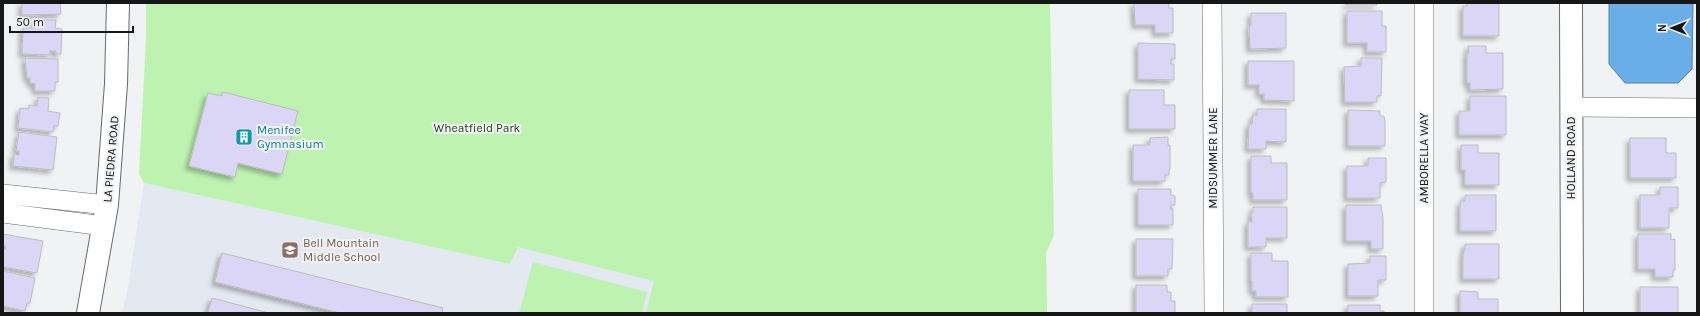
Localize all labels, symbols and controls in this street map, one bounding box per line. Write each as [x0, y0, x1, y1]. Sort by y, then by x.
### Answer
scale bar [10, 8, 133, 34]
north arrow [1652, 8, 1692, 48]
text: 50 m [16, 15, 44, 29]
text: N [1656, 24, 1669, 32]
street label: MIDSUMMER LANE [1206, 107, 1220, 209]
street label: AMBORELLA WAY [1417, 112, 1431, 203]
street label: LA PIEDRA ROAD [100, 115, 122, 203]
street label: HOLLAND ROAD [1564, 117, 1578, 199]
park label: Wheatfield Park [434, 121, 521, 135]
place label: Menifee Gymnasium [257, 123, 324, 151]
building icon: Menifee Gymnasium [234, 127, 254, 147]
place label: Bell Mountain Middle School [303, 236, 381, 264]
school or university icon: Bell Mountain Middle School [280, 240, 300, 260]

